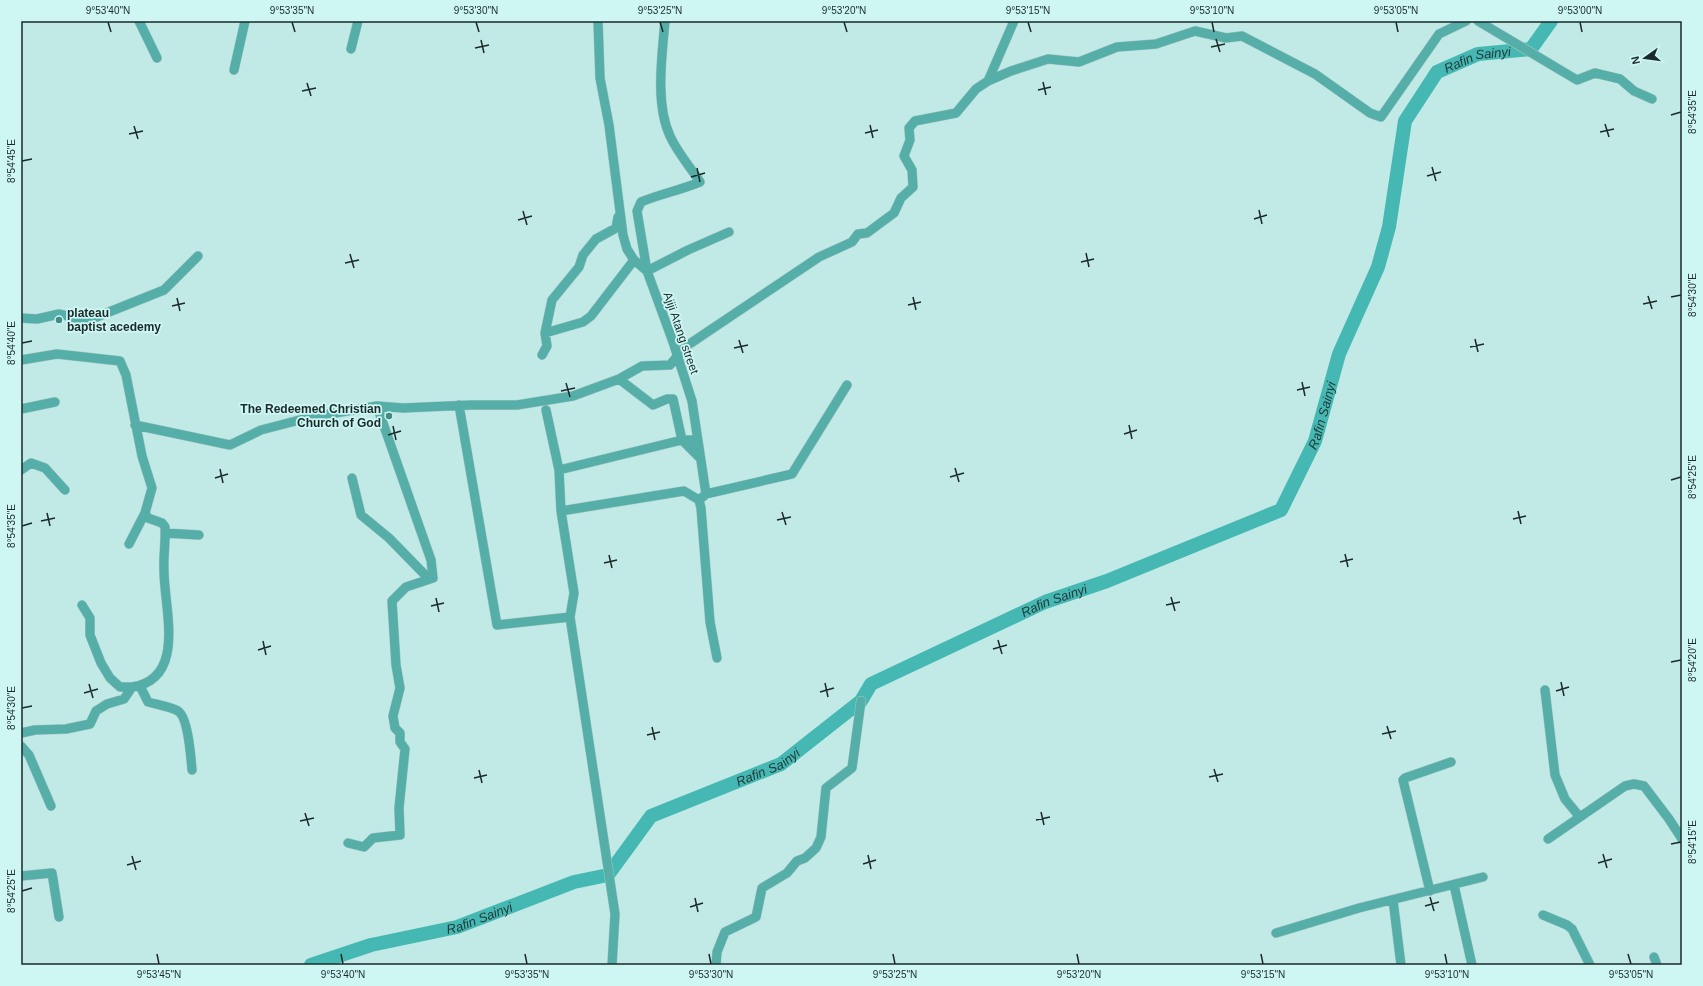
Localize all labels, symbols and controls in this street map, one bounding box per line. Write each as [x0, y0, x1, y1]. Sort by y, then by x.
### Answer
text: 9°53'40"N [86, 5, 130, 16]
text: 9°53'35"N [270, 5, 314, 16]
text: 9°53'30"N [454, 5, 498, 16]
text: 9°53'25"N [638, 5, 682, 16]
text: 9°53'20"N [822, 5, 866, 16]
text: 9°53'15"N [1006, 5, 1050, 16]
text: 9°53'10"N [1190, 5, 1234, 16]
text: 9°53'05"N [1374, 5, 1418, 16]
text: 9°53'00"N [1558, 5, 1602, 16]
north arrow [1625, 38, 1665, 78]
water label: Rafin Sainyi [1441, 43, 1512, 76]
text: N [1629, 55, 1642, 66]
text: 8°54'35"E [1687, 90, 1698, 134]
text: 8°54'45"E [6, 139, 17, 183]
text: 8°54'30"E [1687, 273, 1698, 317]
street label: Ajiji Atang street [660, 290, 702, 377]
place label: plateau baptist acedemy [67, 306, 161, 334]
marker: plateau baptist acedemy [54, 315, 64, 325]
text: 8°54'40"E [6, 321, 17, 365]
water label: Rafin Sainyi [1305, 379, 1339, 452]
place label: The Redeemed Christian Church of God [240, 402, 381, 430]
marker: The Redeemed Christian Church of God [384, 411, 394, 421]
text: 8°54'25"E [1687, 455, 1698, 499]
text: 8°54'35"E [6, 504, 17, 548]
water label: Rafin Sainyi [1018, 581, 1090, 620]
text: 8°54'20"E [1687, 638, 1698, 682]
text: 8°54'30"E [6, 686, 17, 730]
water label: Rafin Sainyi [734, 744, 803, 789]
text: 8°54'15"E [1687, 820, 1698, 864]
text: 8°54'25"E [6, 869, 17, 913]
water label: Rafin Sainyi [445, 899, 515, 937]
text: 9°53'45"N [137, 969, 181, 980]
text: 9°53'40"N [321, 969, 365, 980]
text: 9°53'35"N [505, 969, 549, 980]
text: 9°53'30"N [689, 969, 733, 980]
text: 9°53'25"N [873, 969, 917, 980]
text: 9°53'20"N [1057, 969, 1101, 980]
text: 9°53'15"N [1241, 969, 1285, 980]
text: 9°53'10"N [1425, 969, 1469, 980]
text: 9°53'05"N [1609, 969, 1653, 980]

